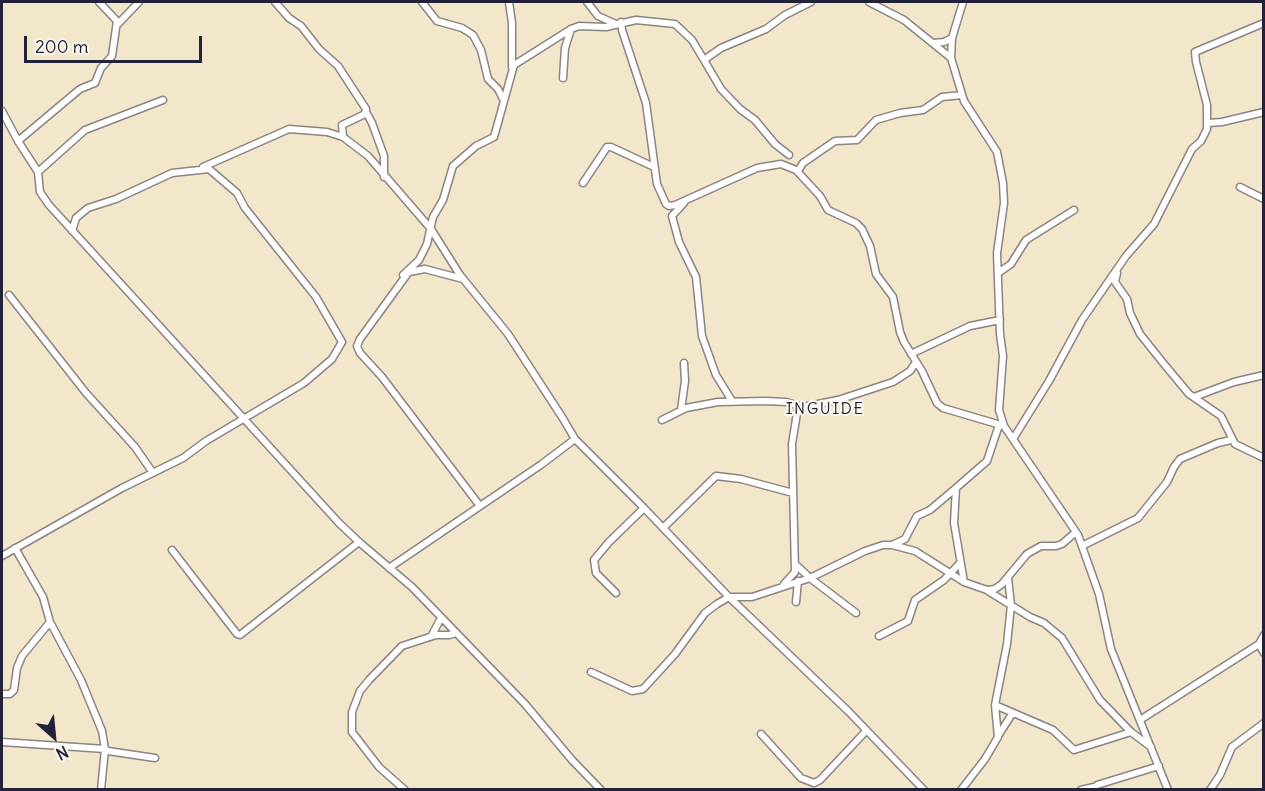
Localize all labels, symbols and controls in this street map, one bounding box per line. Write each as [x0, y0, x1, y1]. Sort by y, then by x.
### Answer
scale bar [27, 24, 206, 62]
text: 200 m [35, 35, 89, 58]
district label: INGUIDE [786, 399, 864, 419]
north arrow [24, 707, 84, 767]
text: N [53, 742, 72, 764]

